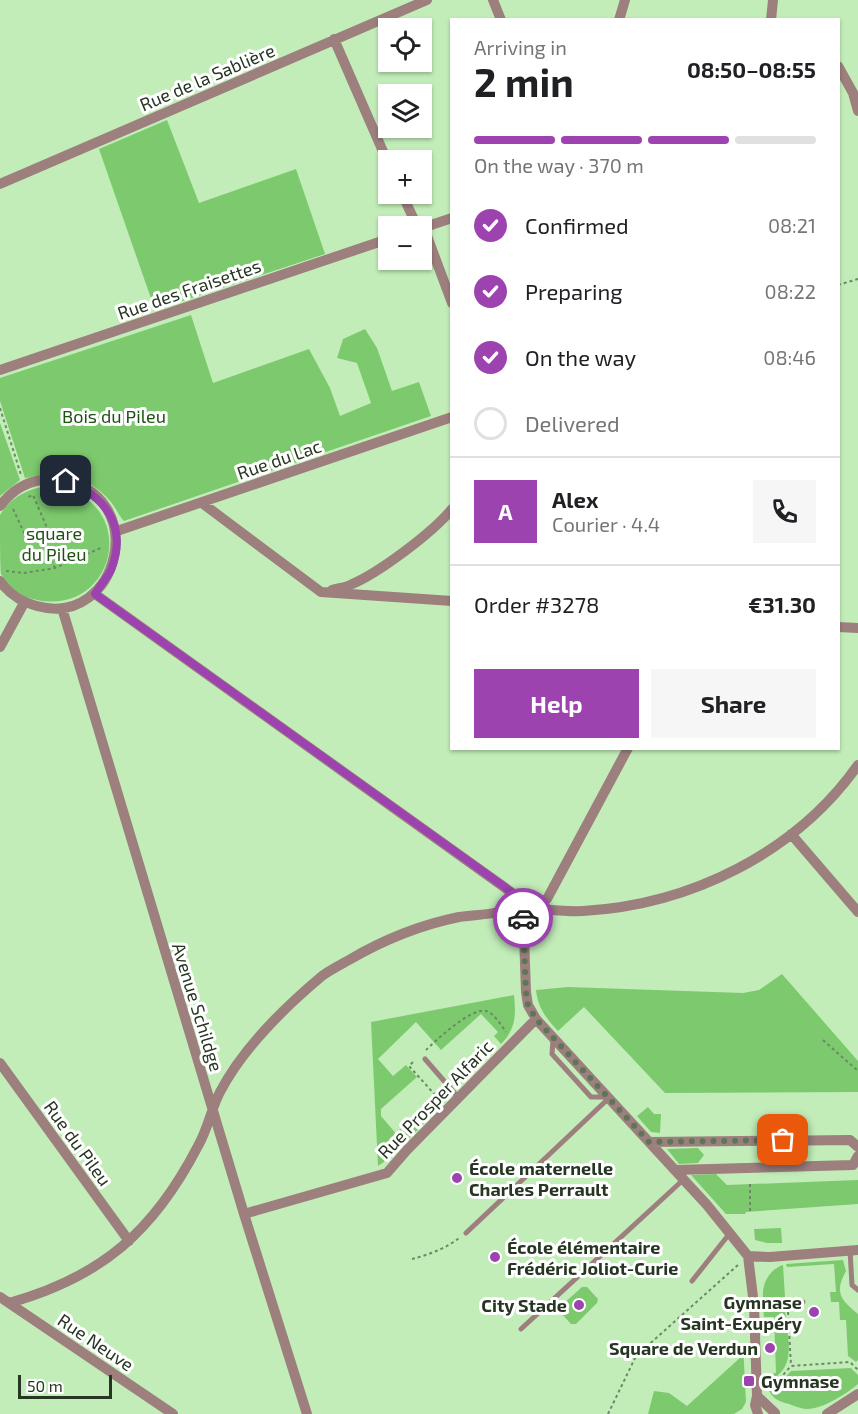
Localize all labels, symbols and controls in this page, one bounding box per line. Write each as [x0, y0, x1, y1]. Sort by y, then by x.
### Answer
map controls [378, 18, 432, 270]
button: locate [378, 18, 432, 72]
text: Arriving in [474, 35, 567, 59]
street label: Rue de la Sablière [136, 39, 278, 115]
text: 08:50–08:55 [687, 56, 816, 82]
text: 2 min [474, 58, 574, 105]
button: layers [378, 84, 432, 138]
button: + [378, 150, 432, 204]
text: On the way · 370 m [474, 153, 644, 177]
icon: check [474, 209, 507, 242]
text: Confirmed [525, 212, 629, 238]
text: 08:21 [768, 213, 816, 237]
button: − [378, 216, 432, 270]
street label: Rue des Fraisettes [114, 254, 264, 324]
icon: check [474, 275, 507, 308]
text: Preparing [525, 278, 623, 304]
text: 08:22 [765, 279, 816, 303]
icon: check [474, 341, 507, 374]
text: On the way [525, 344, 636, 370]
text: 08:46 [763, 345, 816, 369]
park label: Bois du Pileu [62, 405, 166, 427]
text: Delivered [525, 410, 620, 436]
street label: Rue du Lac [234, 434, 324, 484]
pin [40, 455, 91, 506]
icon: home [49, 464, 82, 497]
button: phone [753, 480, 816, 543]
text: Alex [552, 486, 598, 512]
text: A [498, 498, 513, 524]
text: Courier · 4.4 [552, 512, 660, 536]
park label: square du Pileu [22, 522, 86, 565]
text: Order #3278 [474, 591, 599, 617]
text: €31.30 [748, 591, 816, 617]
button: Help [474, 669, 639, 738]
button: Share [651, 669, 816, 738]
courier [493, 888, 553, 948]
icon: car [507, 902, 540, 935]
street label: Avenue Schildge [168, 940, 228, 1074]
street label: Rue Prosper Alfaric [373, 1035, 497, 1163]
street label: Rue du Pileu [40, 1096, 116, 1190]
pin [757, 1114, 808, 1165]
icon: bag [766, 1123, 799, 1156]
place label: École maternelle Charles Perrault [469, 1157, 613, 1200]
marker: École maternelle Charles Perrault [450, 1171, 464, 1185]
place label: École élémentaire Frédéric Joliot-Curie [507, 1236, 678, 1279]
marker: École élémentaire Frédéric Joliot-Curie [488, 1250, 502, 1264]
place label: Gymnase Saint-Exupéry [680, 1291, 803, 1334]
place label: City Stade [481, 1294, 567, 1316]
marker: City Stade [572, 1298, 586, 1312]
marker: Gymnase Saint-Exupéry [807, 1305, 821, 1319]
street label: Rue Neuve [54, 1309, 138, 1375]
place label: Square de Verdun [609, 1337, 758, 1359]
marker: Square de Verdun [763, 1341, 777, 1355]
place label: Gymnase [761, 1370, 840, 1392]
scale bar [18, 1372, 112, 1400]
marker: Gymnase [742, 1374, 756, 1388]
text: 50 m [27, 1376, 63, 1395]

